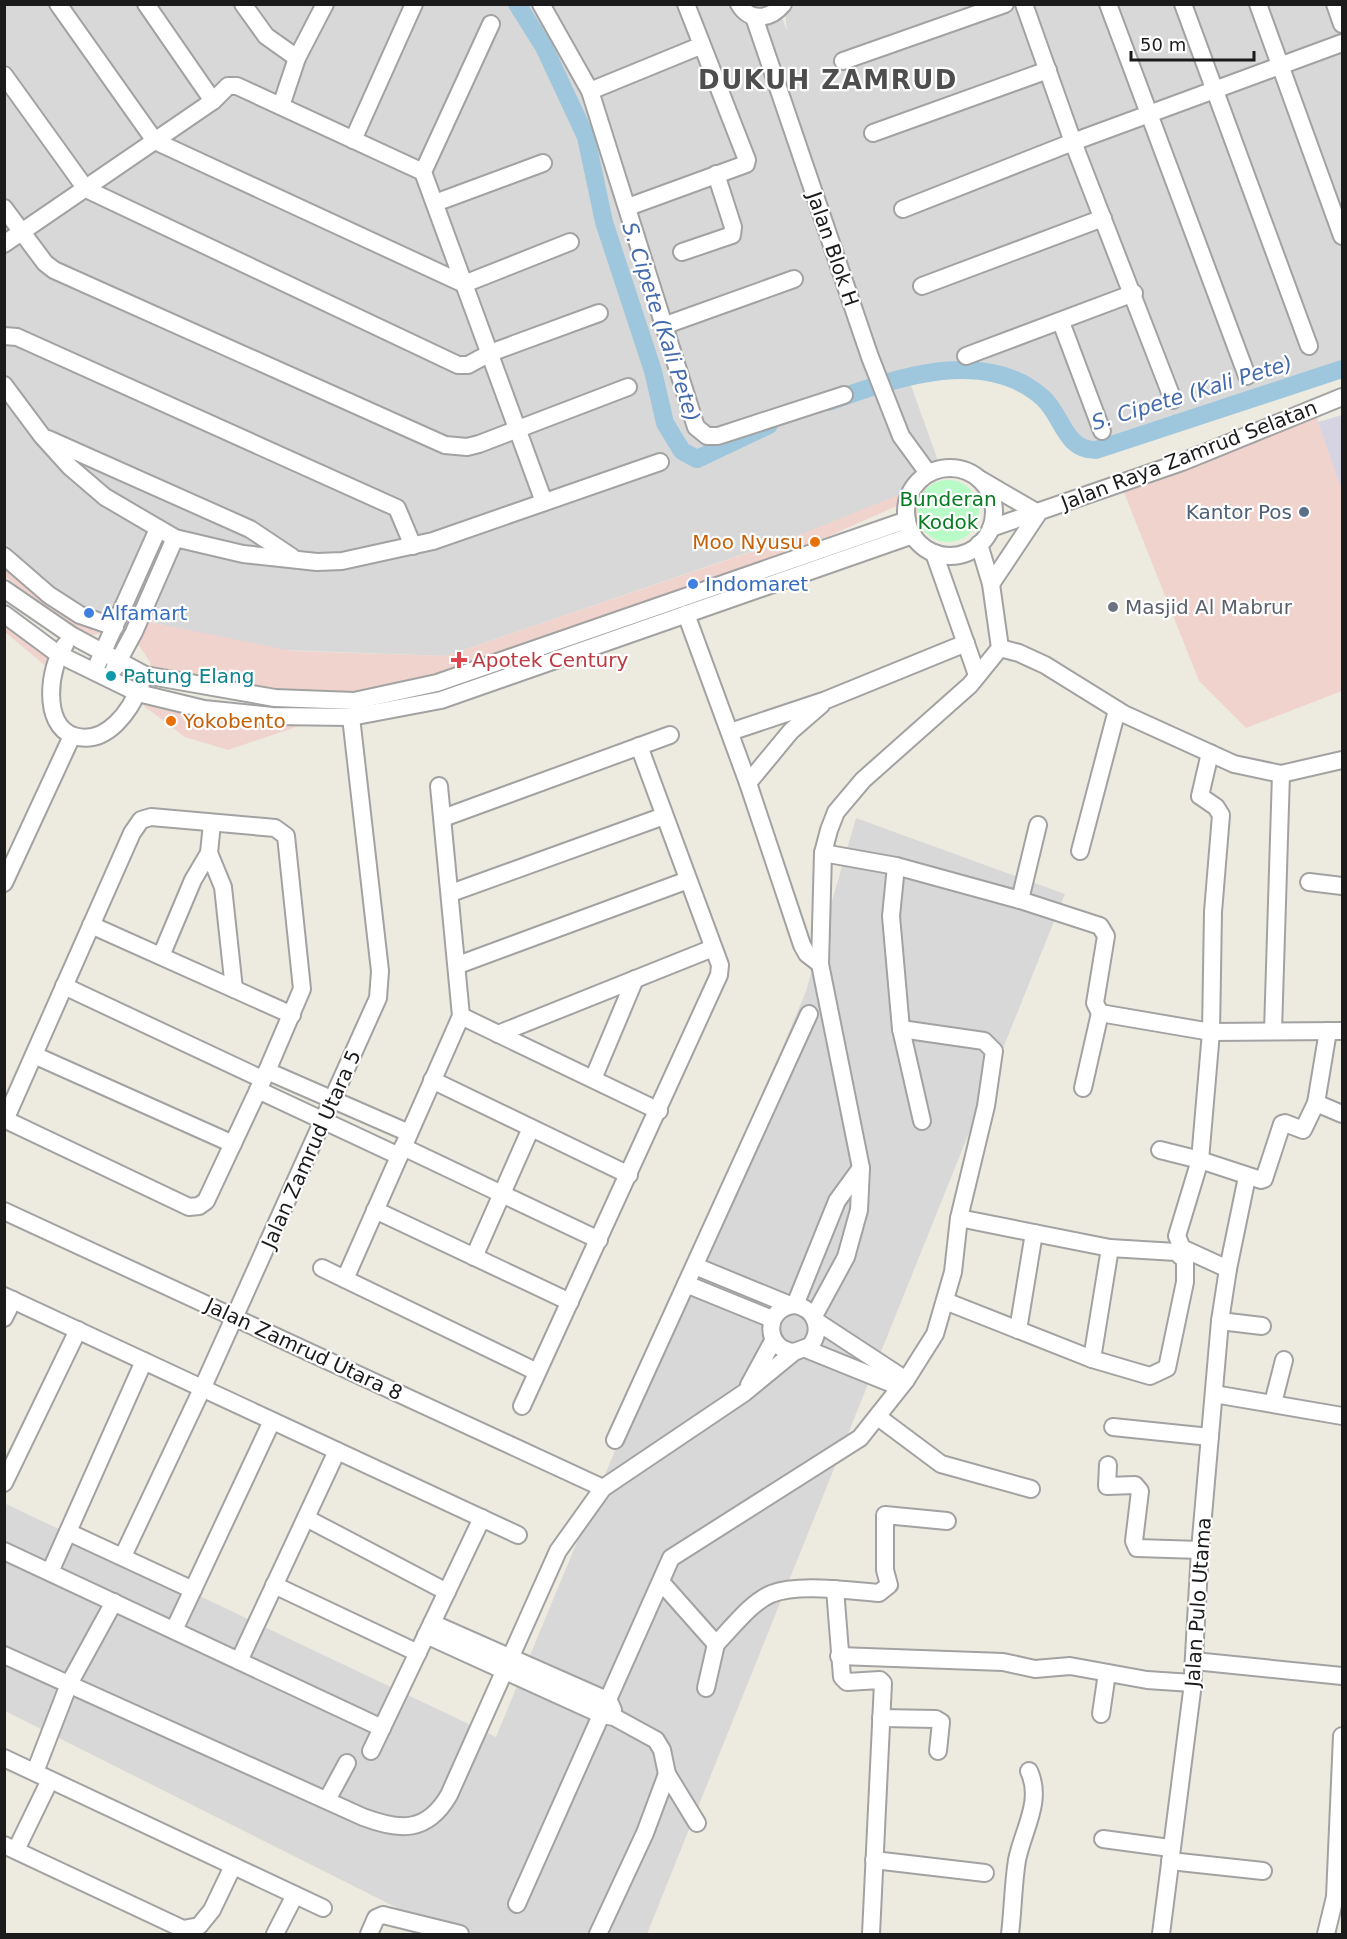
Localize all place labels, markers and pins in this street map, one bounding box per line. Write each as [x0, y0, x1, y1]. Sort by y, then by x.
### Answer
place label: Kantor Pos [1186, 500, 1292, 524]
marker: Kantor Pos [1297, 505, 1311, 519]
place label: Moo Nyusu [692, 530, 803, 554]
marker: Moo Nyusu [808, 535, 822, 549]
place label: Indomaret [705, 572, 808, 596]
marker: Indomaret [686, 577, 700, 591]
place label: Masjid Al Mabrur [1125, 595, 1293, 619]
marker: Masjid Al Mabrur [1106, 600, 1120, 614]
place label: Alfamart [101, 601, 187, 625]
marker: Alfamart [82, 606, 96, 620]
place label: Apotek Century [472, 648, 628, 672]
marker: Apotek Century [450, 651, 468, 669]
place label: Patung Elang [123, 664, 254, 688]
marker: Patung Elang [104, 669, 118, 683]
place label: Yokobento [182, 709, 286, 733]
marker: Yokobento [164, 714, 178, 728]

